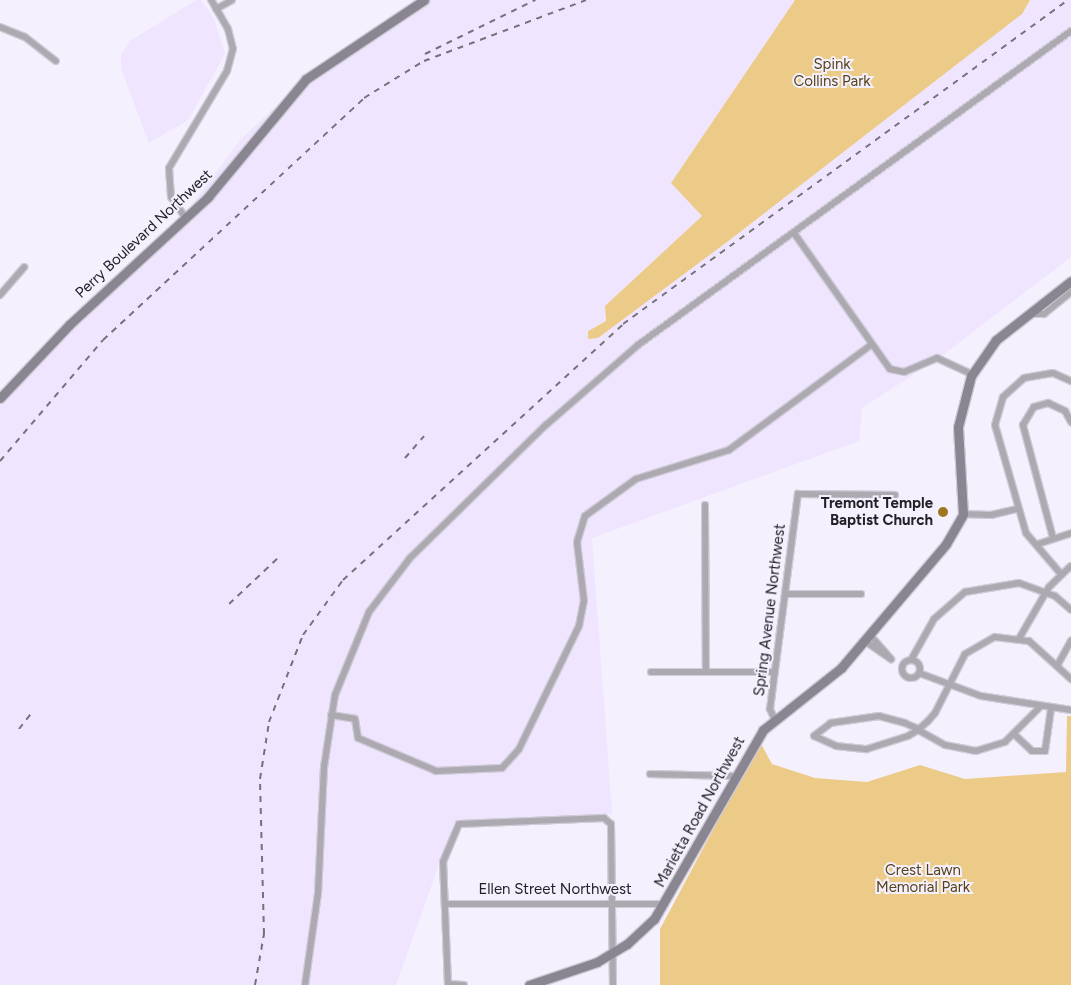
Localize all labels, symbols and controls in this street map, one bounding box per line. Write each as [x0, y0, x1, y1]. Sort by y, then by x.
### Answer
park label: Spink Collins Park [793, 55, 871, 90]
street label: Perry Boulevard Northwest [72, 166, 216, 302]
place label: Tremont Temple Baptist Church [821, 494, 933, 529]
marker: Tremont Temple Baptist Church [937, 506, 949, 518]
street label: Spring Avenue Northwest [750, 523, 790, 697]
street label: Marietta Road Northwest [651, 733, 749, 891]
park label: Crest Lawn Memorial Park [876, 861, 970, 896]
street label: Ellen Street Northwest [478, 881, 632, 899]

